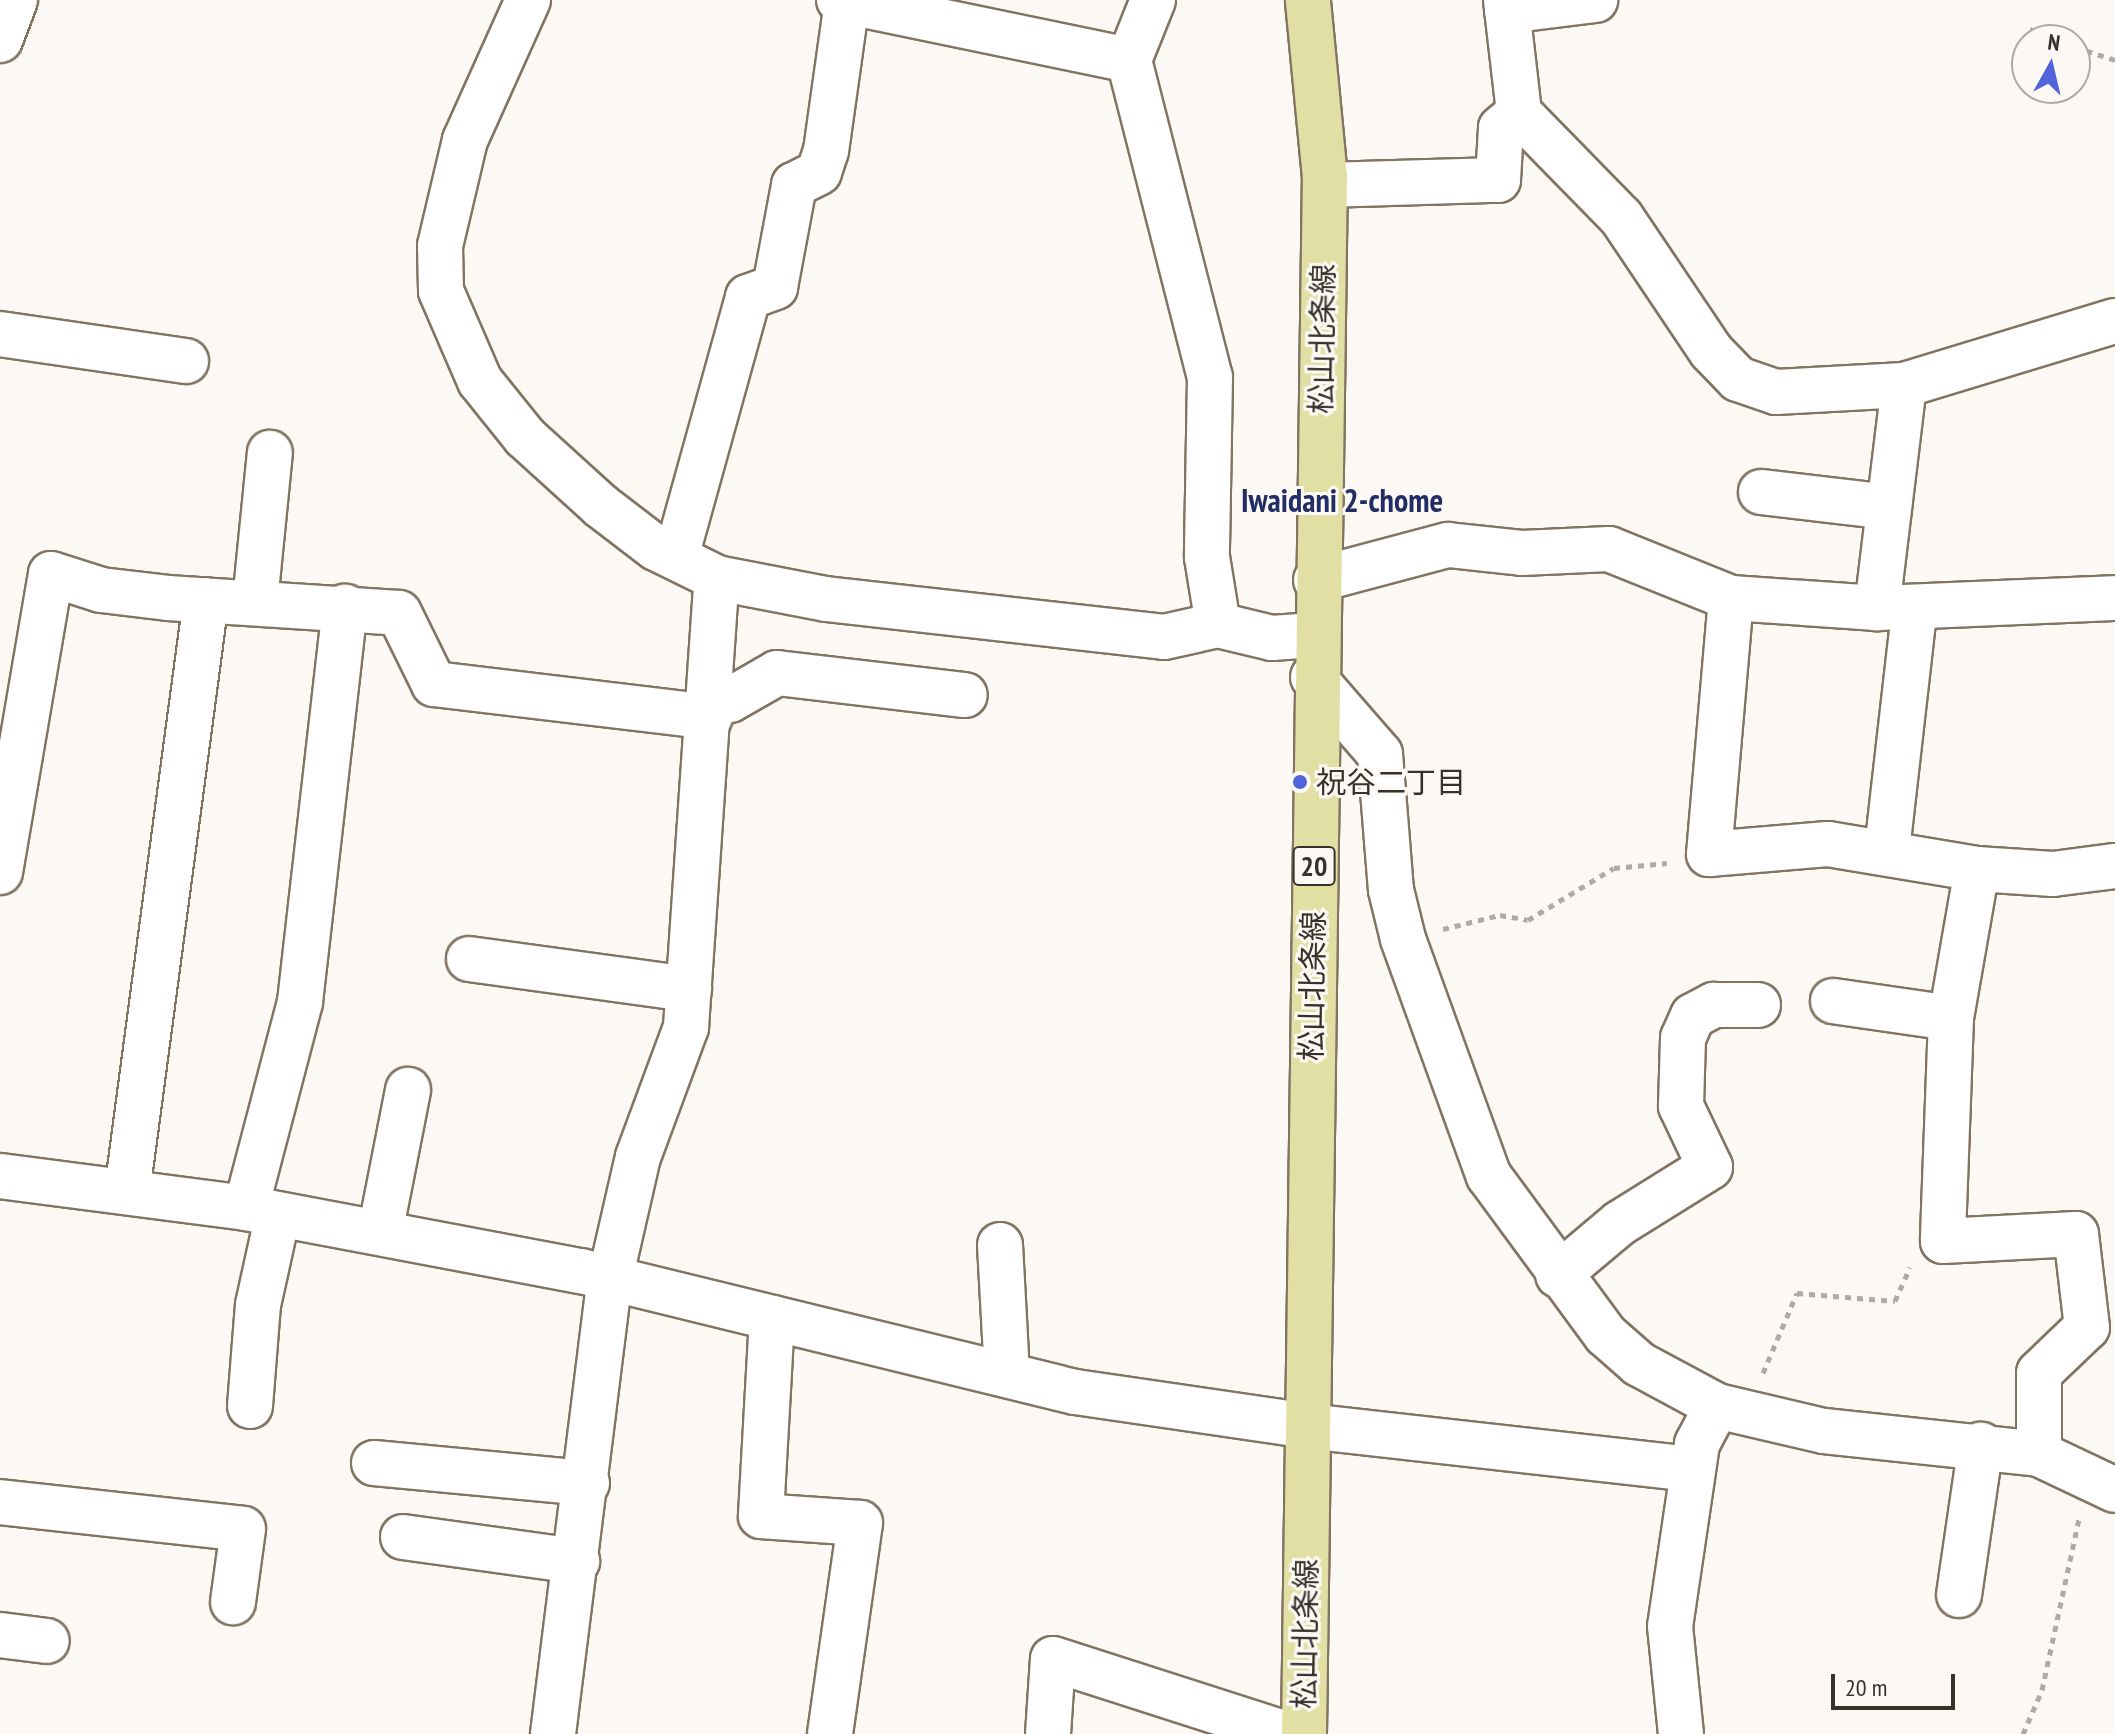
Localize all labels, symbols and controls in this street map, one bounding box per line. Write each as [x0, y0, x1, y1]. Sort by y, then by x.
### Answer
north arrow [2011, 24, 2091, 104]
text: N [2046, 28, 2062, 57]
street label: 松山北条線 [1303, 264, 1341, 414]
district label: Iwaidani 2-chome [1241, 481, 1443, 519]
place label: 祝谷二丁目 [1316, 764, 1466, 800]
marker: 祝谷二丁目 [1291, 773, 1309, 791]
road number: 20 [1292, 842, 1336, 890]
street label: 松山北条線 [1293, 911, 1331, 1061]
street label: 松山北条線 [1286, 1559, 1324, 1709]
scale bar [1835, 1658, 1959, 1708]
text: 20 m [1845, 1672, 1887, 1703]

